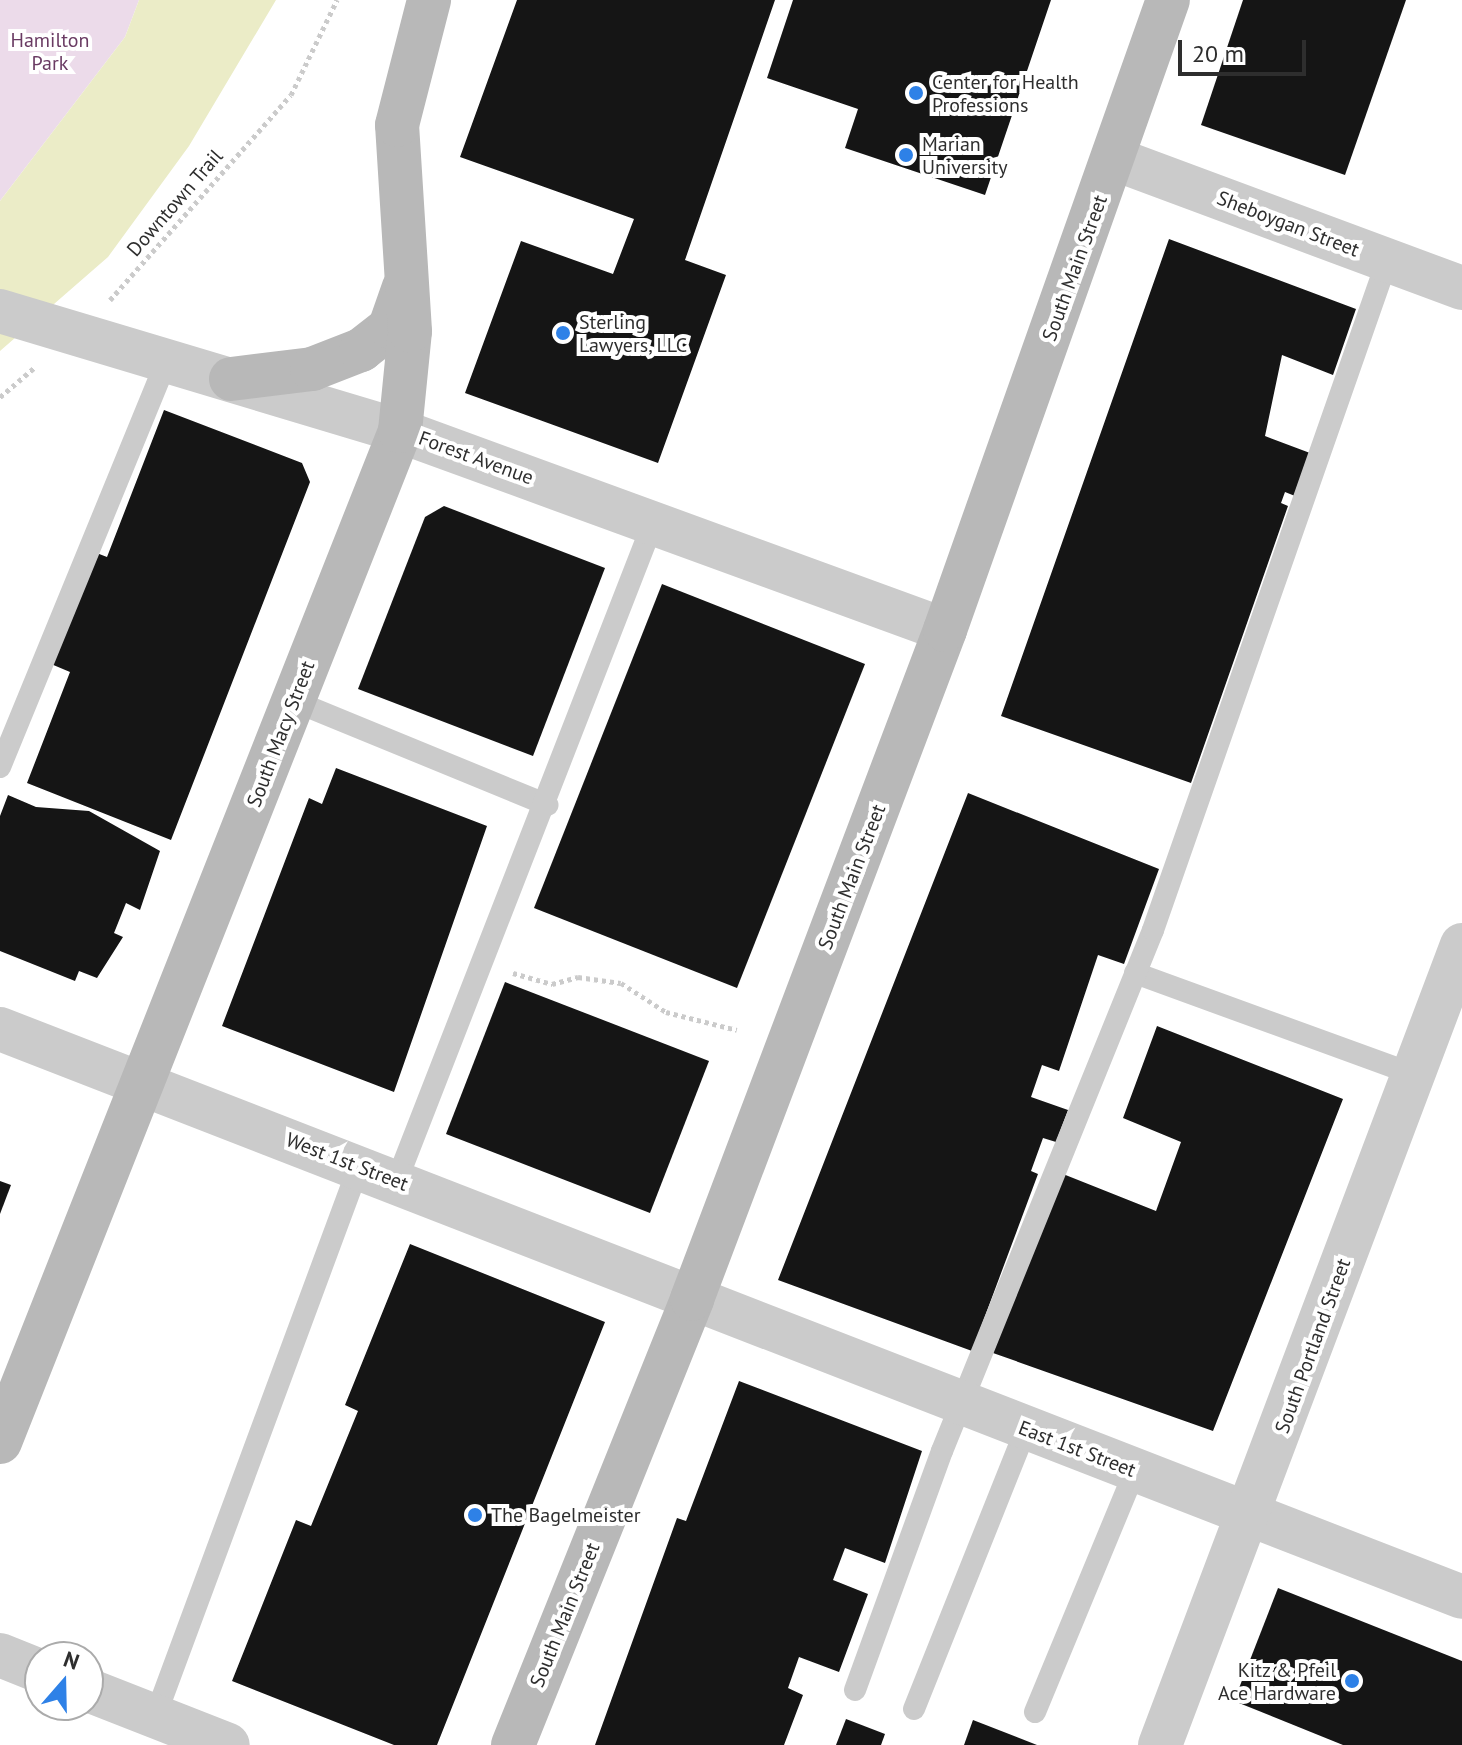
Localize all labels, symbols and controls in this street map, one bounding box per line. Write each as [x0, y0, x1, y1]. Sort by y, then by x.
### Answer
scale bar [1182, 24, 1310, 74]
park label: Hamilton Park [10, 28, 90, 75]
text: 20 m [1192, 38, 1244, 69]
place label: Center for Health Professions [932, 70, 1079, 117]
marker: Center for Health Professions [907, 84, 925, 102]
place label: Marian University [922, 132, 1008, 179]
street label: Downtown Trail [122, 144, 228, 262]
marker: Marian University [897, 146, 915, 164]
street label: Sheboygan Street [1214, 186, 1362, 262]
street label: South Main Street [1037, 192, 1113, 344]
place label: Sterling Lawyers, LLC [579, 310, 689, 357]
marker: Sterling Lawyers, LLC [554, 324, 572, 342]
street label: Forest Avenue [415, 426, 537, 490]
street label: South Macy Street [242, 657, 320, 811]
street label: South Main Street [813, 801, 891, 953]
street label: West 1st Street [283, 1128, 411, 1196]
street label: South Portland Street [1270, 1255, 1356, 1437]
street label: East 1st Street [1015, 1416, 1139, 1482]
place label: The Bagelmeister [491, 1503, 641, 1527]
marker: The Bagelmeister [466, 1506, 484, 1524]
street label: South Main Street [525, 1539, 605, 1691]
north arrow [24, 1641, 104, 1721]
text: N [60, 1645, 83, 1676]
place label: Kitz & Pfeil Ace Hardware [1218, 1658, 1336, 1705]
marker: Kitz & Pfeil Ace Hardware [1343, 1672, 1361, 1690]

